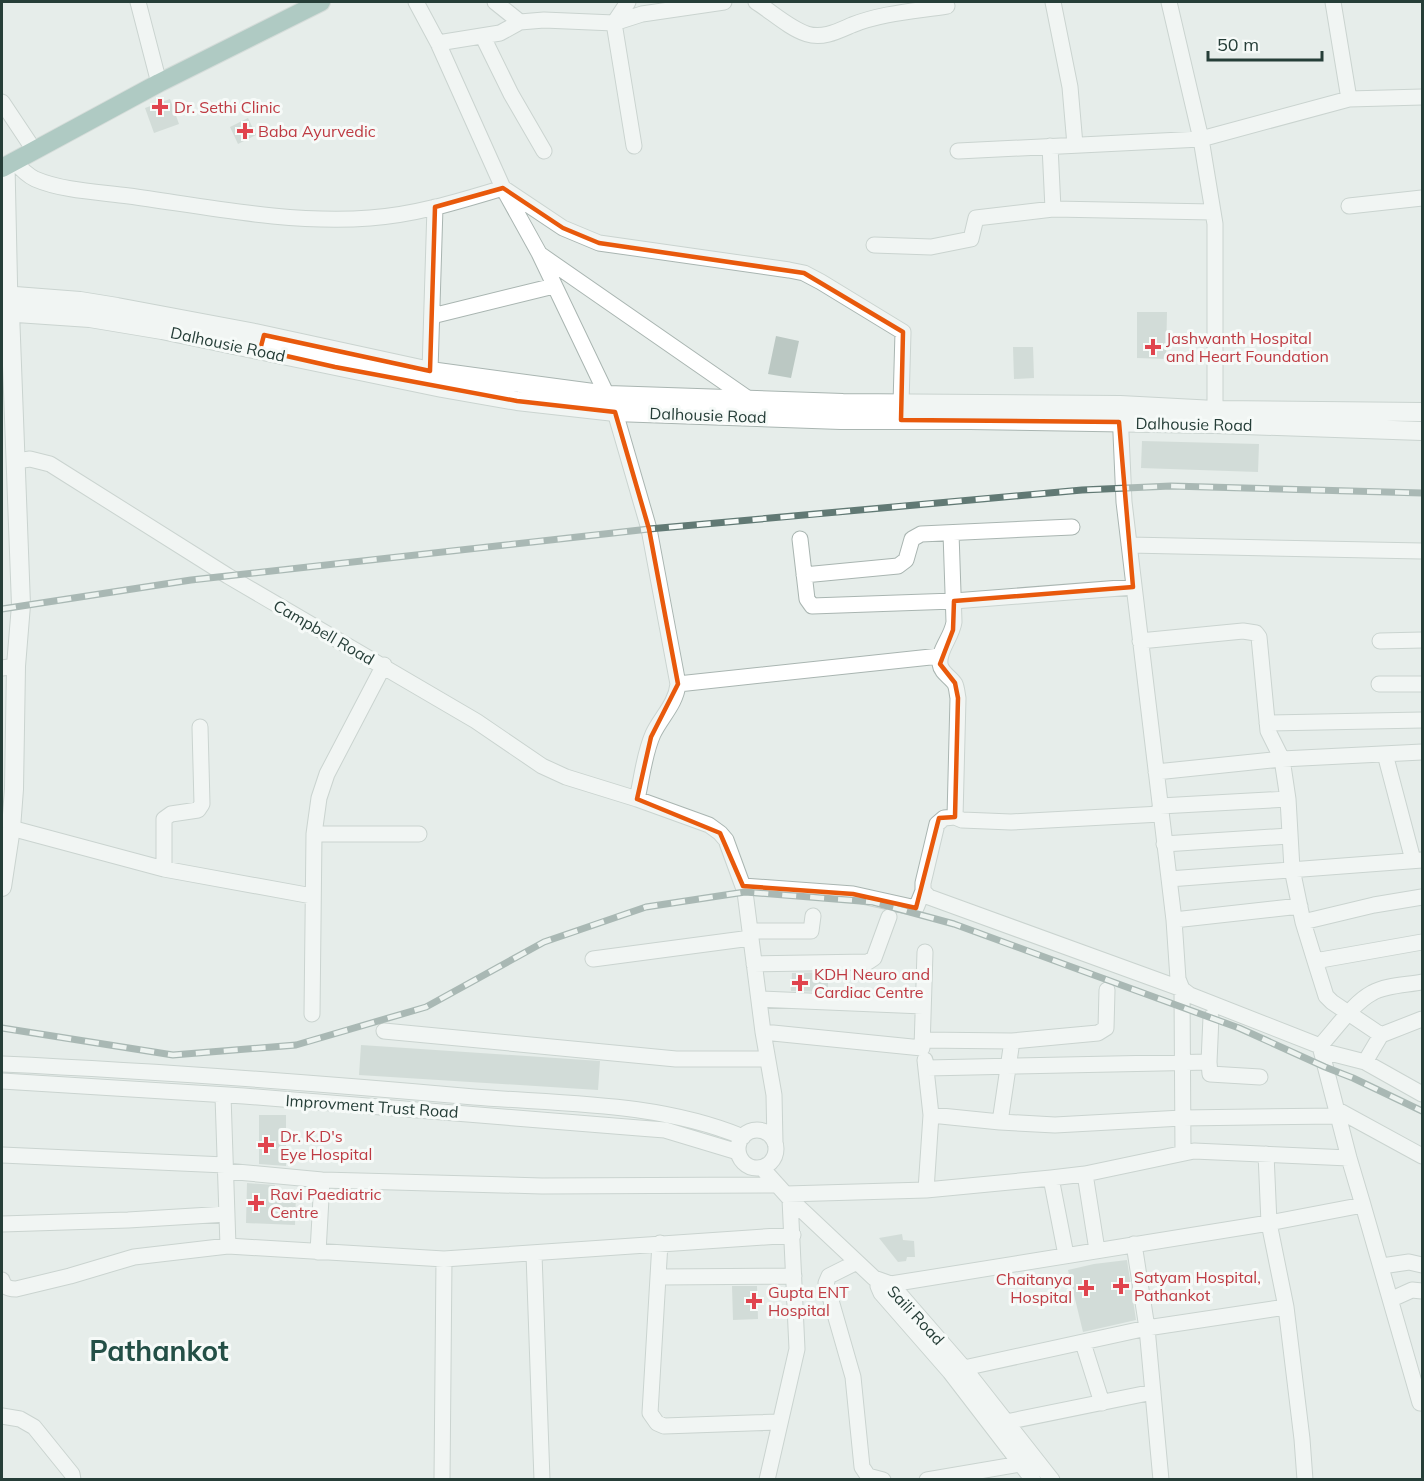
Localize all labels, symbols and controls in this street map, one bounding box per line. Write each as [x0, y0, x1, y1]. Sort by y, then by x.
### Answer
scale bar [1208, 24, 1322, 62]
text: 50 m [1217, 33, 1259, 56]
place label: Dr. Sethi Clinic [174, 97, 281, 117]
marker: Dr. Sethi Clinic [151, 98, 169, 116]
place label: Baba Ayurvedic [258, 121, 376, 141]
marker: Baba Ayurvedic [236, 122, 254, 140]
street label: Dalhousie Road [169, 322, 287, 366]
place label: Jashwanth Hospital and Heart Foundation [1166, 328, 1329, 366]
marker: Jashwanth Hospital and Heart Foundation [1144, 338, 1162, 356]
street label: Dalhousie Road [649, 403, 767, 427]
street label: Dalhousie Road [1135, 413, 1253, 435]
street label: Campbell Road [270, 595, 378, 669]
place label: KDH Neuro and Cardiac Centre [814, 964, 930, 1002]
marker: KDH Neuro and Cardiac Centre [791, 974, 809, 992]
street label: Improvment Trust Road [285, 1090, 459, 1122]
place label: Dr. K.D's Eye Hospital [280, 1126, 372, 1164]
marker: Dr. K.D's Eye Hospital [257, 1136, 275, 1154]
place label: Ravi Paediatric Centre [270, 1184, 382, 1222]
marker: Ravi Paediatric Centre [247, 1194, 265, 1212]
place label: Satyam Hospital, Pathankot [1134, 1267, 1261, 1305]
place label: Chaitanya Hospital [996, 1269, 1072, 1307]
marker: Satyam Hospital, Pathankot [1112, 1277, 1130, 1295]
marker: Chaitanya Hospital [1077, 1279, 1095, 1297]
street label: Saili Road [883, 1281, 949, 1349]
place label: Gupta ENT Hospital [768, 1282, 849, 1320]
marker: Gupta ENT Hospital [745, 1292, 763, 1310]
district label: Pathankot [89, 1333, 229, 1368]

